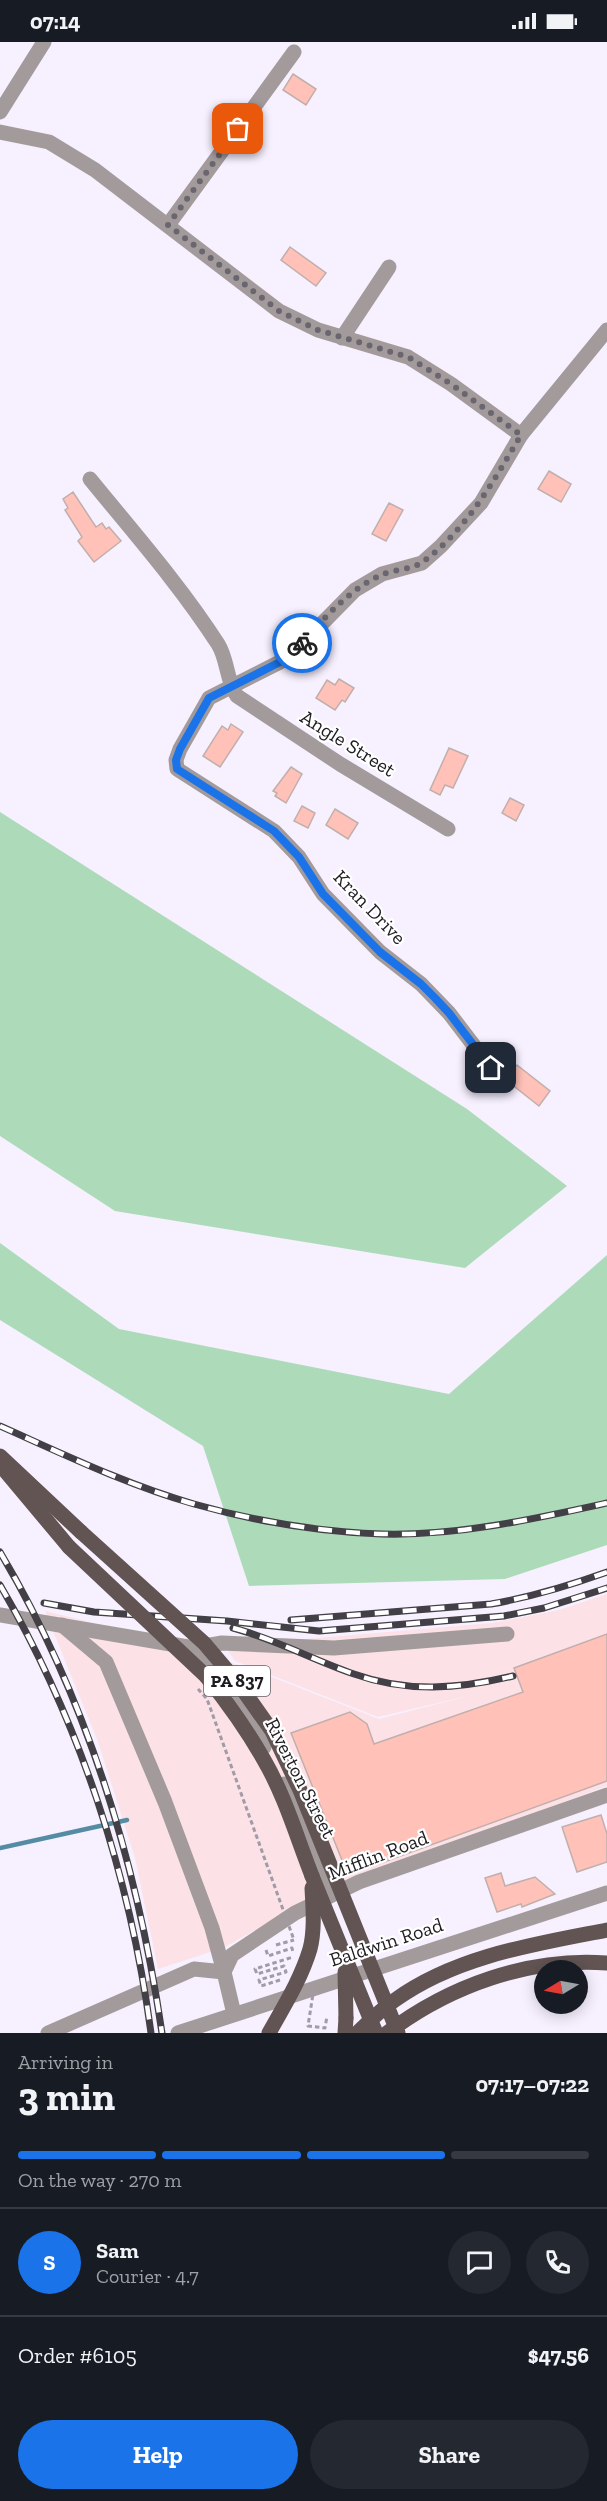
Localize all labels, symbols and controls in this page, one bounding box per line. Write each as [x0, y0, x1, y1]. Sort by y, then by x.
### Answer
text: 07:14 [30, 8, 80, 35]
pin [212, 103, 263, 154]
icon: bag [221, 112, 254, 145]
courier [272, 613, 332, 673]
icon: bike [286, 627, 319, 660]
street label: Angle Street [296, 704, 400, 782]
street label: Kran Drive [329, 865, 411, 949]
pin [465, 1042, 516, 1093]
icon: home [474, 1051, 507, 1084]
road number: PA 837 [204, 1666, 270, 1696]
street label: Riverton Street [260, 1714, 342, 1843]
street label: Mifflin Road [325, 1825, 431, 1885]
street label: Baldwin Road [326, 1912, 446, 1972]
north arrow [534, 1960, 588, 2014]
map controls [534, 1960, 588, 2014]
text: Arriving in [18, 2050, 113, 2074]
text: 07:17–07:22 [475, 2071, 589, 2098]
text: 3 min [18, 2073, 115, 2120]
text: On the way · 270 m [18, 2168, 181, 2192]
button: chat [448, 2231, 511, 2294]
button: phone [526, 2231, 589, 2294]
text: Sam [96, 2237, 139, 2264]
text: S [43, 2249, 56, 2276]
text: Courier · 4.7 [96, 2264, 199, 2288]
text: Order #6105 [18, 2342, 137, 2369]
text: $47.56 [528, 2342, 589, 2369]
button: Help [18, 2420, 298, 2489]
button: Share [310, 2420, 589, 2489]

